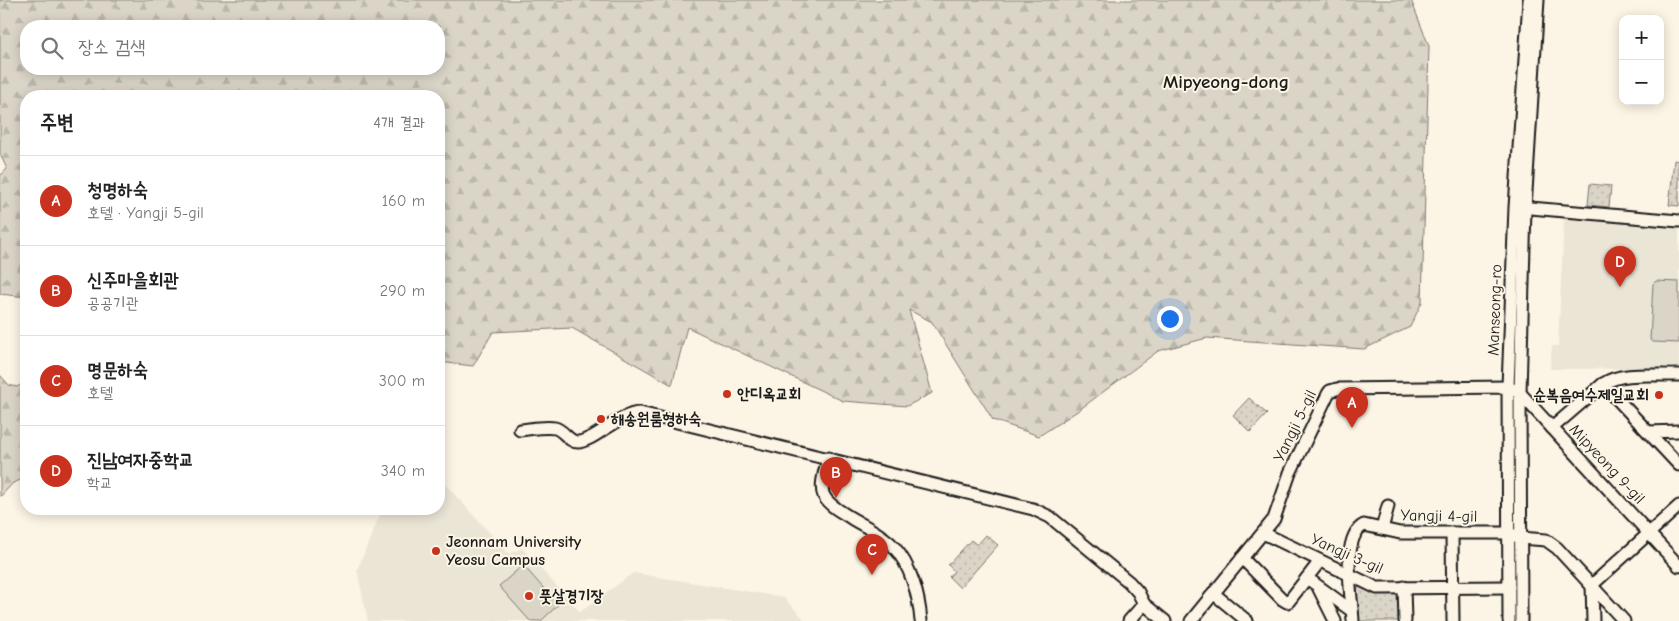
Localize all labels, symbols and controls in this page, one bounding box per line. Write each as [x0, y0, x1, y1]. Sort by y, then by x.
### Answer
map controls [1619, 15, 1664, 105]
button: + [1619, 15, 1664, 60]
search box [20, 20, 445, 75]
icon: search [38, 34, 66, 62]
text: 장소 검색 [78, 36, 146, 58]
button: − [1619, 60, 1664, 105]
district label: Mipyeong-dong [1163, 71, 1289, 93]
text: 주변 [40, 110, 74, 134]
text: 4개 결과 [373, 114, 425, 132]
text: 청명하숙 [87, 179, 148, 201]
text: A [52, 192, 60, 210]
text: 160 m [382, 192, 425, 210]
text: 호텔 · Yangji 5-gil [87, 204, 204, 222]
pin: D [1604, 246, 1636, 287]
street label: Manseong-ro [1484, 264, 1506, 356]
text: 신주마을회관 [87, 269, 179, 291]
text: B [51, 282, 61, 300]
text: 290 m [380, 282, 425, 300]
text: 공공기관 [87, 294, 139, 312]
your location [1157, 306, 1183, 332]
text: 명문하숙 [87, 359, 148, 381]
text: C [51, 372, 61, 390]
text: 300 m [379, 372, 425, 390]
text: 호텔 [87, 384, 113, 402]
place label: 안디옥교회 [737, 385, 801, 403]
place label: 순복음여수제일교회 [1533, 386, 1649, 404]
street label: Yangji 5-gil [1270, 387, 1320, 465]
pin: A [1336, 387, 1368, 428]
marker: 안디옥교회 [721, 388, 733, 400]
marker: 순복음여수제일교회 [1653, 389, 1665, 401]
place label: 해송원룸형하숙 [610, 410, 701, 428]
marker: 해송원룸형하숙 [595, 413, 607, 425]
street label: Mipyeong 9-gil [1566, 421, 1648, 507]
text: 진남여자중학교 [87, 449, 194, 471]
pin: B [820, 457, 852, 498]
text: D [51, 462, 61, 480]
text: 340 m [381, 462, 425, 480]
text: 학교 [87, 474, 113, 492]
street label: Yangji 4-gil [1401, 506, 1477, 526]
street label: Yangji 3-gil [1308, 530, 1386, 578]
place label: Jeonnam University Yeosu Campus [446, 533, 582, 569]
pin: C [856, 534, 888, 575]
marker: Jeonnam University Yeosu Campus [430, 545, 442, 557]
place label: 풋살경기장 [539, 587, 604, 605]
marker: 풋살경기장 [523, 590, 535, 602]

